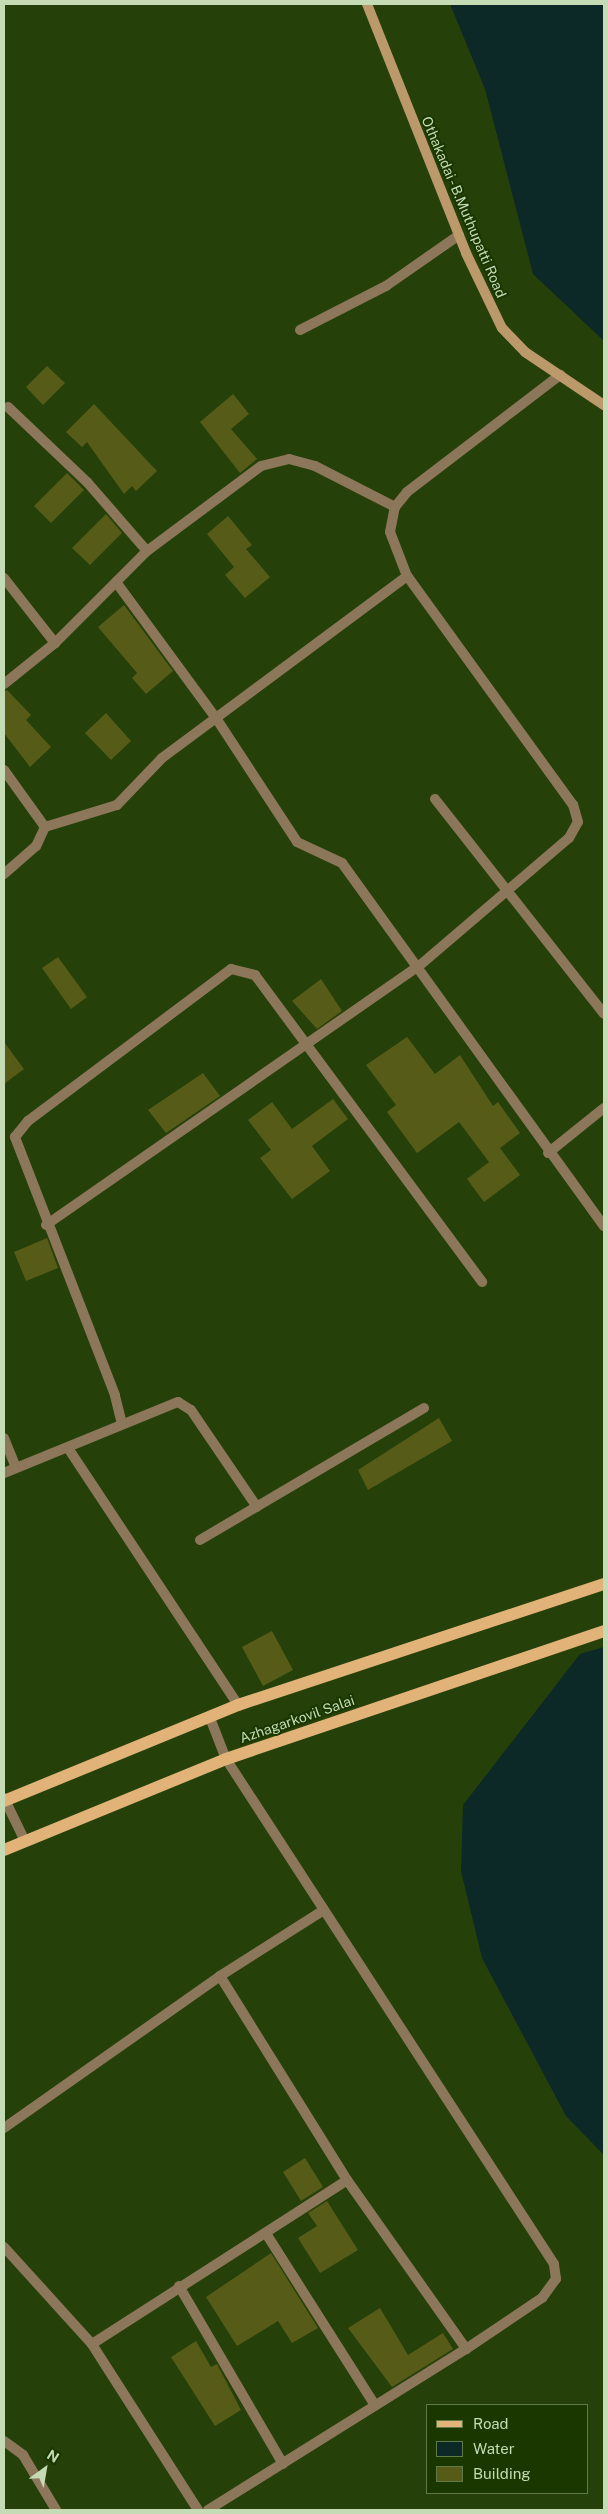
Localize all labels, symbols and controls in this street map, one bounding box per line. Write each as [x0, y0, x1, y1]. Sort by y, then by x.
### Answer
street label: Othakadai - B.Muthupatti Road [417, 112, 511, 302]
street label: Azhagarkovil Salai [237, 1691, 357, 1747]
legend [426, 2404, 588, 2494]
text: Road [473, 2415, 509, 2432]
text: Water [473, 2440, 515, 2457]
north arrow [20, 2444, 70, 2494]
text: N [44, 2447, 62, 2466]
text: Building [473, 2465, 531, 2482]

